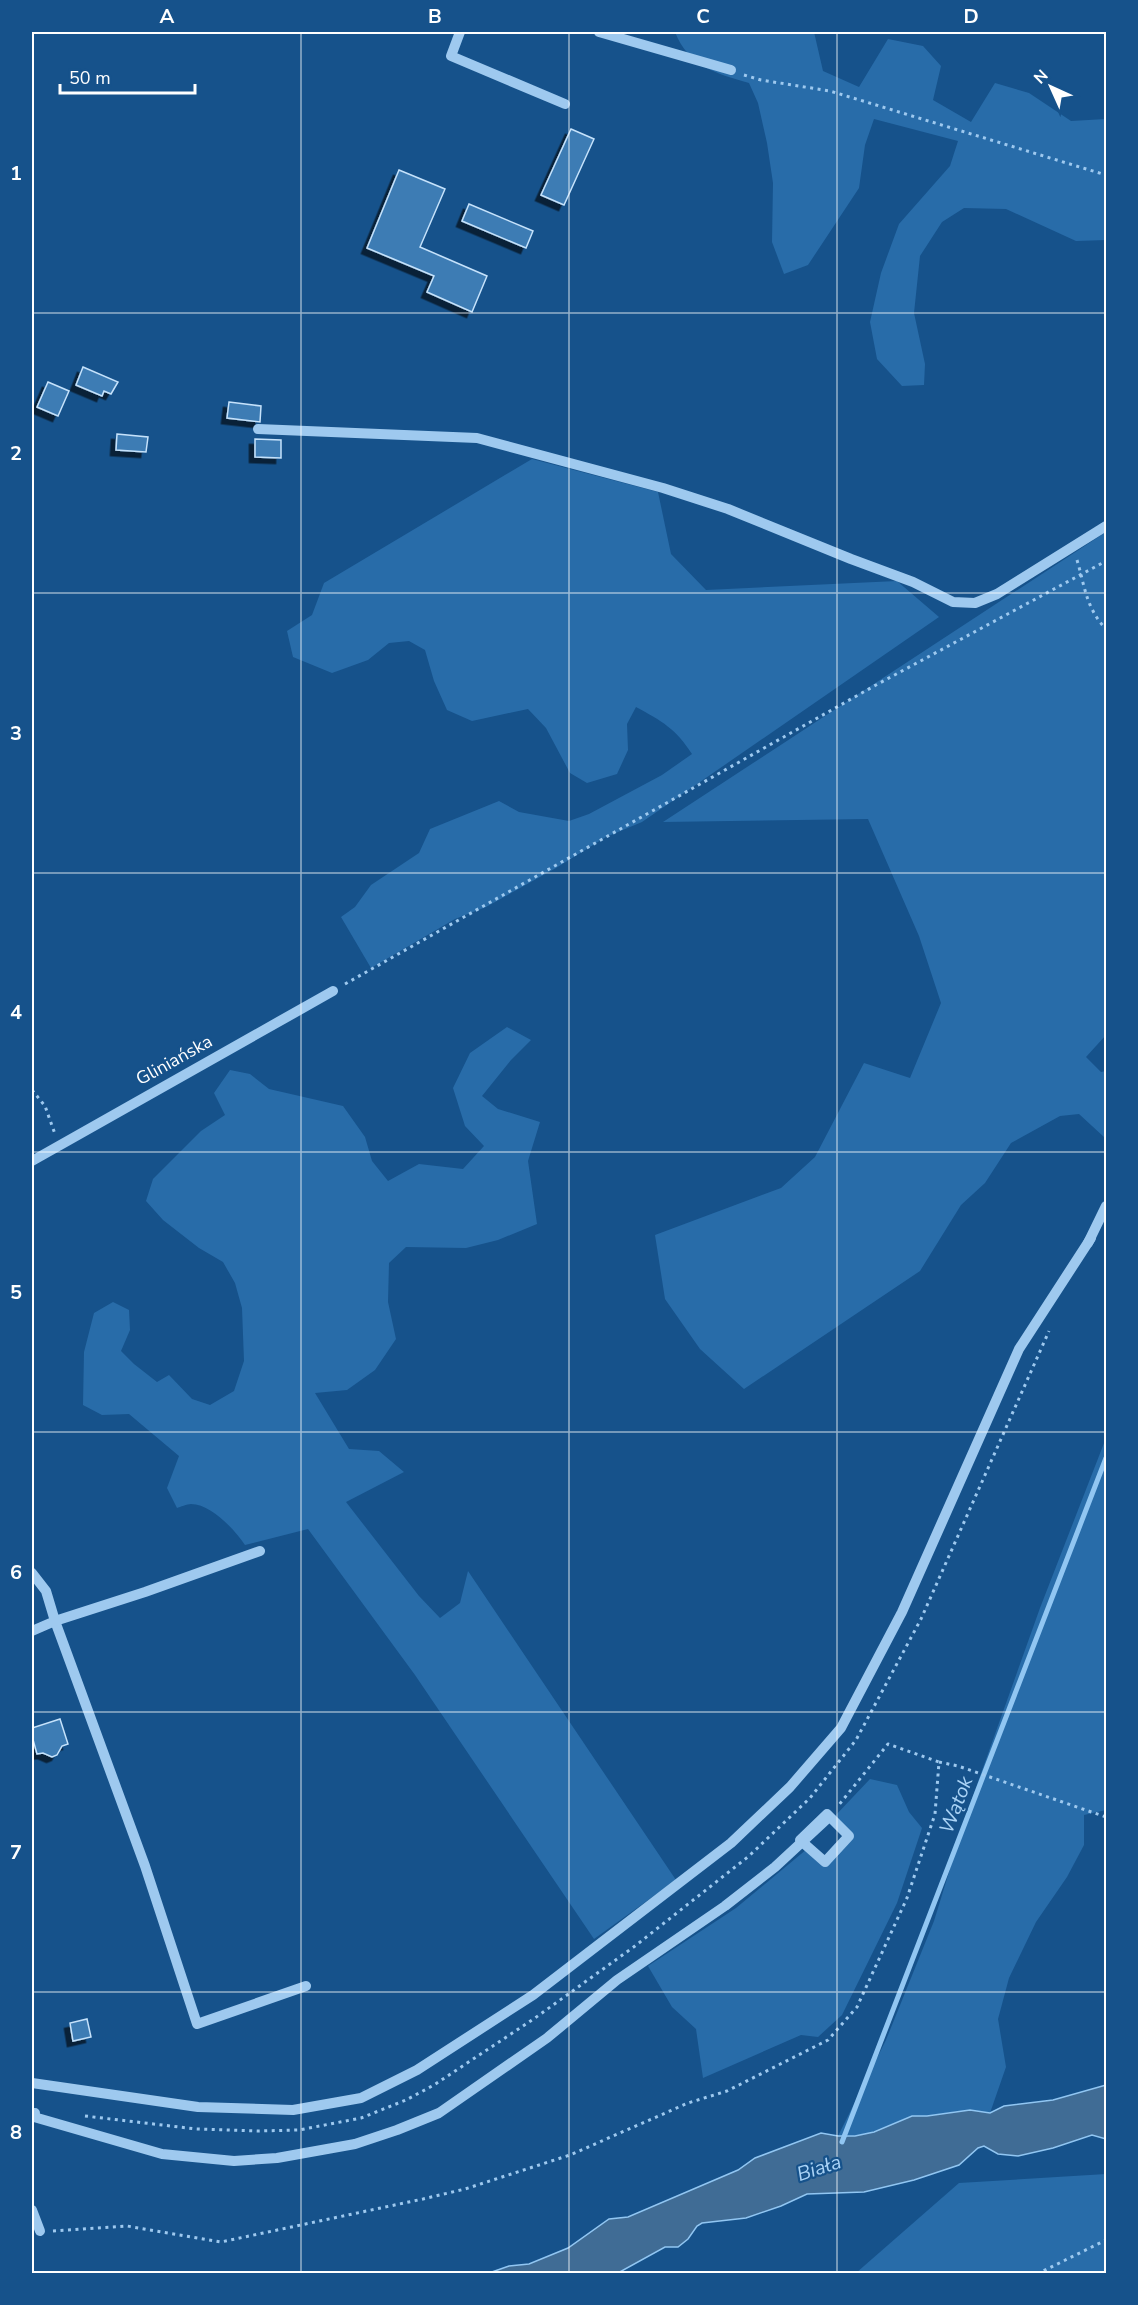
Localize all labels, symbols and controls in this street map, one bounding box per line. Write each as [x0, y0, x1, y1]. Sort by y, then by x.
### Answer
text: A [160, 3, 175, 30]
text: B [428, 3, 442, 30]
text: C [696, 3, 710, 30]
text: D [963, 3, 979, 30]
scale bar [60, 57, 195, 95]
north arrow [1021, 57, 1081, 117]
text: N [1029, 65, 1053, 89]
text: 50 m [69, 66, 111, 90]
text: 1 [10, 160, 22, 187]
text: 2 [10, 440, 22, 467]
text: 3 [10, 720, 22, 747]
text: 4 [10, 999, 22, 1026]
street label: Gliniańska [132, 1029, 216, 1091]
text: 5 [10, 1279, 22, 1306]
text: 6 [10, 1559, 22, 1586]
water label: Wątok [933, 1771, 980, 1838]
text: 7 [10, 1839, 22, 1866]
text: 8 [10, 2119, 22, 2146]
water label: Biała [793, 2148, 845, 2188]

